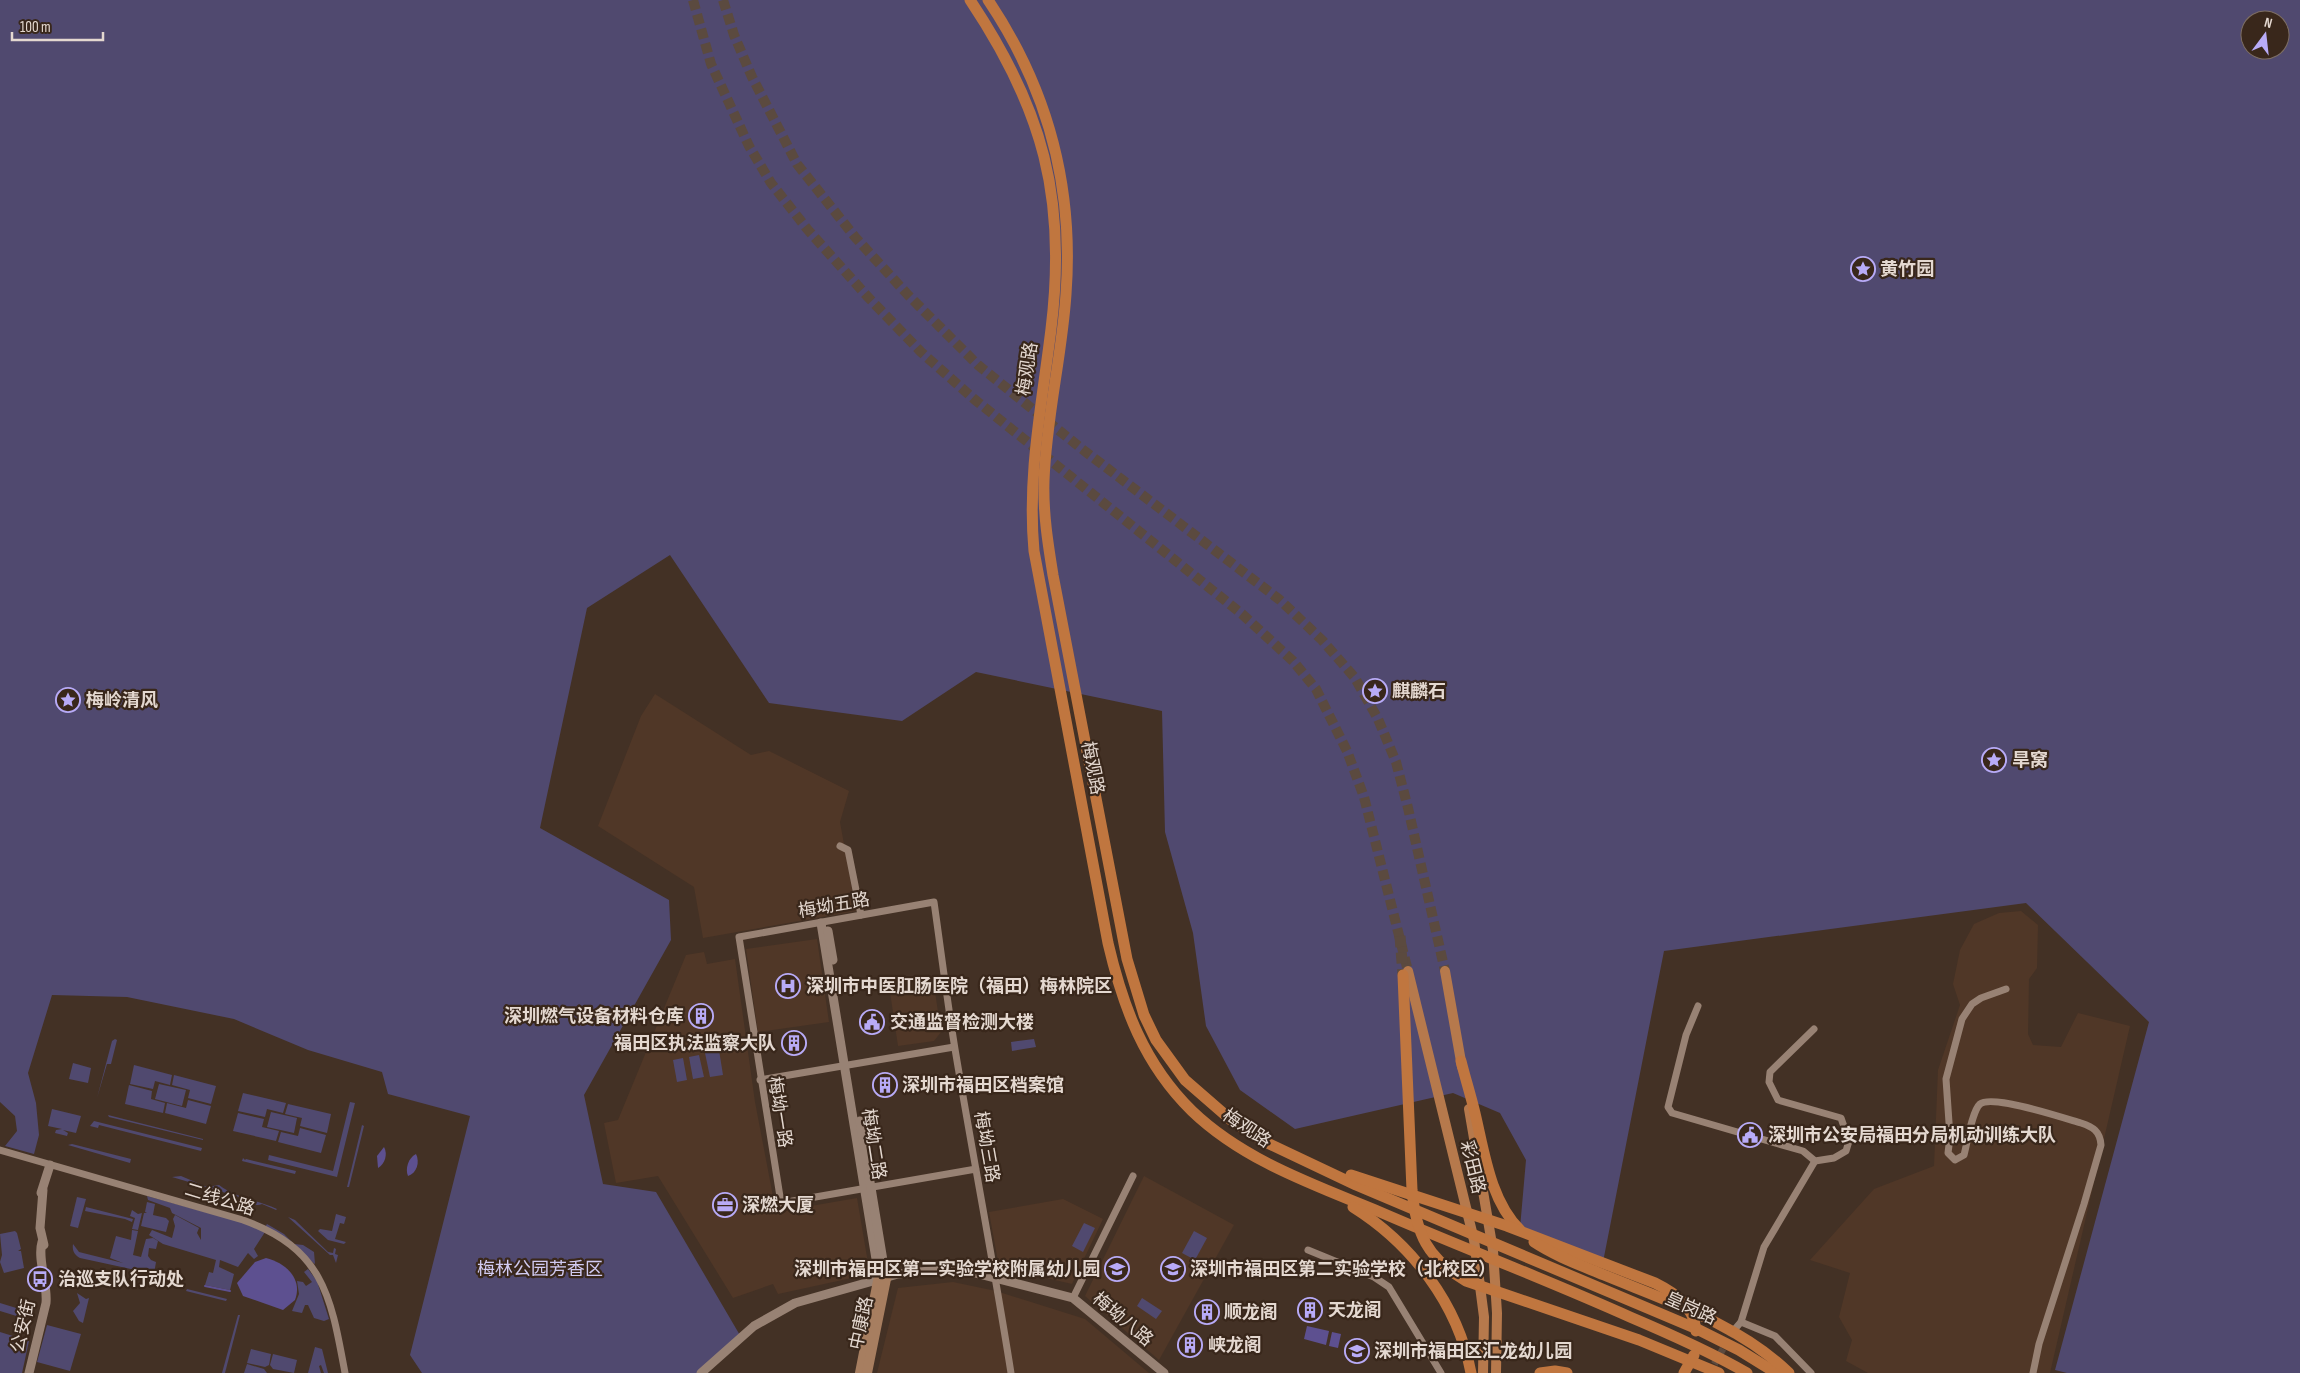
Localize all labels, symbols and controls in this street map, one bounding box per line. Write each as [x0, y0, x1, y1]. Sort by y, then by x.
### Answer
scale bar [12, 10, 104, 42]
north arrow [2240, 10, 2290, 60]
text: N [2262, 14, 2274, 32]
text: 100 m [20, 18, 51, 37]
place icon: 黄竹园 [1850, 256, 1876, 282]
place label: 黄竹园 [1880, 259, 1934, 280]
street label: 梅观路 [1013, 341, 1042, 397]
place icon: 麒麟石 [1362, 678, 1388, 704]
place label: 麒麟石 [1392, 681, 1446, 702]
place icon: 梅岭清风 [55, 687, 81, 713]
place label: 梅岭清风 [86, 690, 158, 711]
street label: 梅观路 [1077, 740, 1108, 797]
place icon: 旱窝 [1981, 747, 2007, 773]
place label: 旱窝 [2012, 750, 2048, 771]
street label: 梅坳五路 [797, 889, 871, 922]
hospital icon: 深圳市中医肛肠医院（福田）梅林院区 [775, 973, 801, 999]
place label: 深圳市中医肛肠医院（福田）梅林院区 [806, 976, 1112, 997]
building icon: 深圳燃气设备材料仓库 [688, 1003, 714, 1029]
place label: 深圳燃气设备材料仓库 [504, 1006, 684, 1027]
public building icon: 交通监督检测大楼 [859, 1009, 885, 1035]
place label: 交通监督检测大楼 [890, 1012, 1034, 1033]
building icon: 福田区执法监察大队 [781, 1030, 807, 1056]
place label: 福田区执法监察大队 [614, 1033, 776, 1054]
building icon: 深圳市福田区档案馆 [872, 1072, 898, 1098]
street label: 梅坳一路 [764, 1075, 796, 1149]
place label: 深圳市福田区档案馆 [902, 1075, 1064, 1096]
street label: 梅观路 [1218, 1105, 1275, 1152]
street label: 梅坳二路 [858, 1107, 890, 1181]
street label: 梅坳三路 [970, 1110, 1003, 1184]
public building icon: 深圳市公安局福田分局机动训练大队 [1737, 1122, 1763, 1148]
place label: 深圳市公安局福田分局机动训练大队 [1768, 1125, 2056, 1146]
street label: 彩田路 [1456, 1138, 1489, 1196]
street label: 二线公路 [182, 1179, 257, 1220]
office icon: 深燃大厦 [712, 1192, 738, 1218]
place label: 深燃大厦 [742, 1195, 814, 1216]
school or university icon: 深圳市福田区第二实验学校附属幼儿园 [1104, 1256, 1130, 1282]
school or university icon: 深圳市福田区第二实验学校（北校区） [1160, 1256, 1186, 1282]
park label: 梅林公园芳香区 [477, 1259, 603, 1280]
place label: 深圳市福田区第二实验学校附属幼儿园 [794, 1259, 1100, 1280]
place label: 深圳市福田区第二实验学校（北校区） [1190, 1259, 1496, 1280]
bus stop icon: 治巡支队行动处 [27, 1266, 53, 1292]
place label: 治巡支队行动处 [58, 1268, 184, 1290]
street label: 梅坳八路 [1088, 1288, 1157, 1351]
street label: 皇岗路 [1662, 1288, 1720, 1329]
street label: 中康路 [846, 1295, 877, 1352]
street label: 公安街 [7, 1297, 40, 1355]
building icon: 天龙阁 [1297, 1297, 1323, 1323]
building icon: 顺龙阁 [1194, 1299, 1220, 1325]
place label: 天龙阁 [1328, 1300, 1382, 1321]
place label: 顺龙阁 [1224, 1302, 1278, 1323]
building icon: 峡龙阁 [1177, 1332, 1203, 1358]
place label: 峡龙阁 [1208, 1335, 1262, 1356]
school or university icon: 深圳市福田区汇龙幼儿园 [1344, 1338, 1370, 1364]
place label: 深圳市福田区汇龙幼儿园 [1374, 1341, 1572, 1362]

